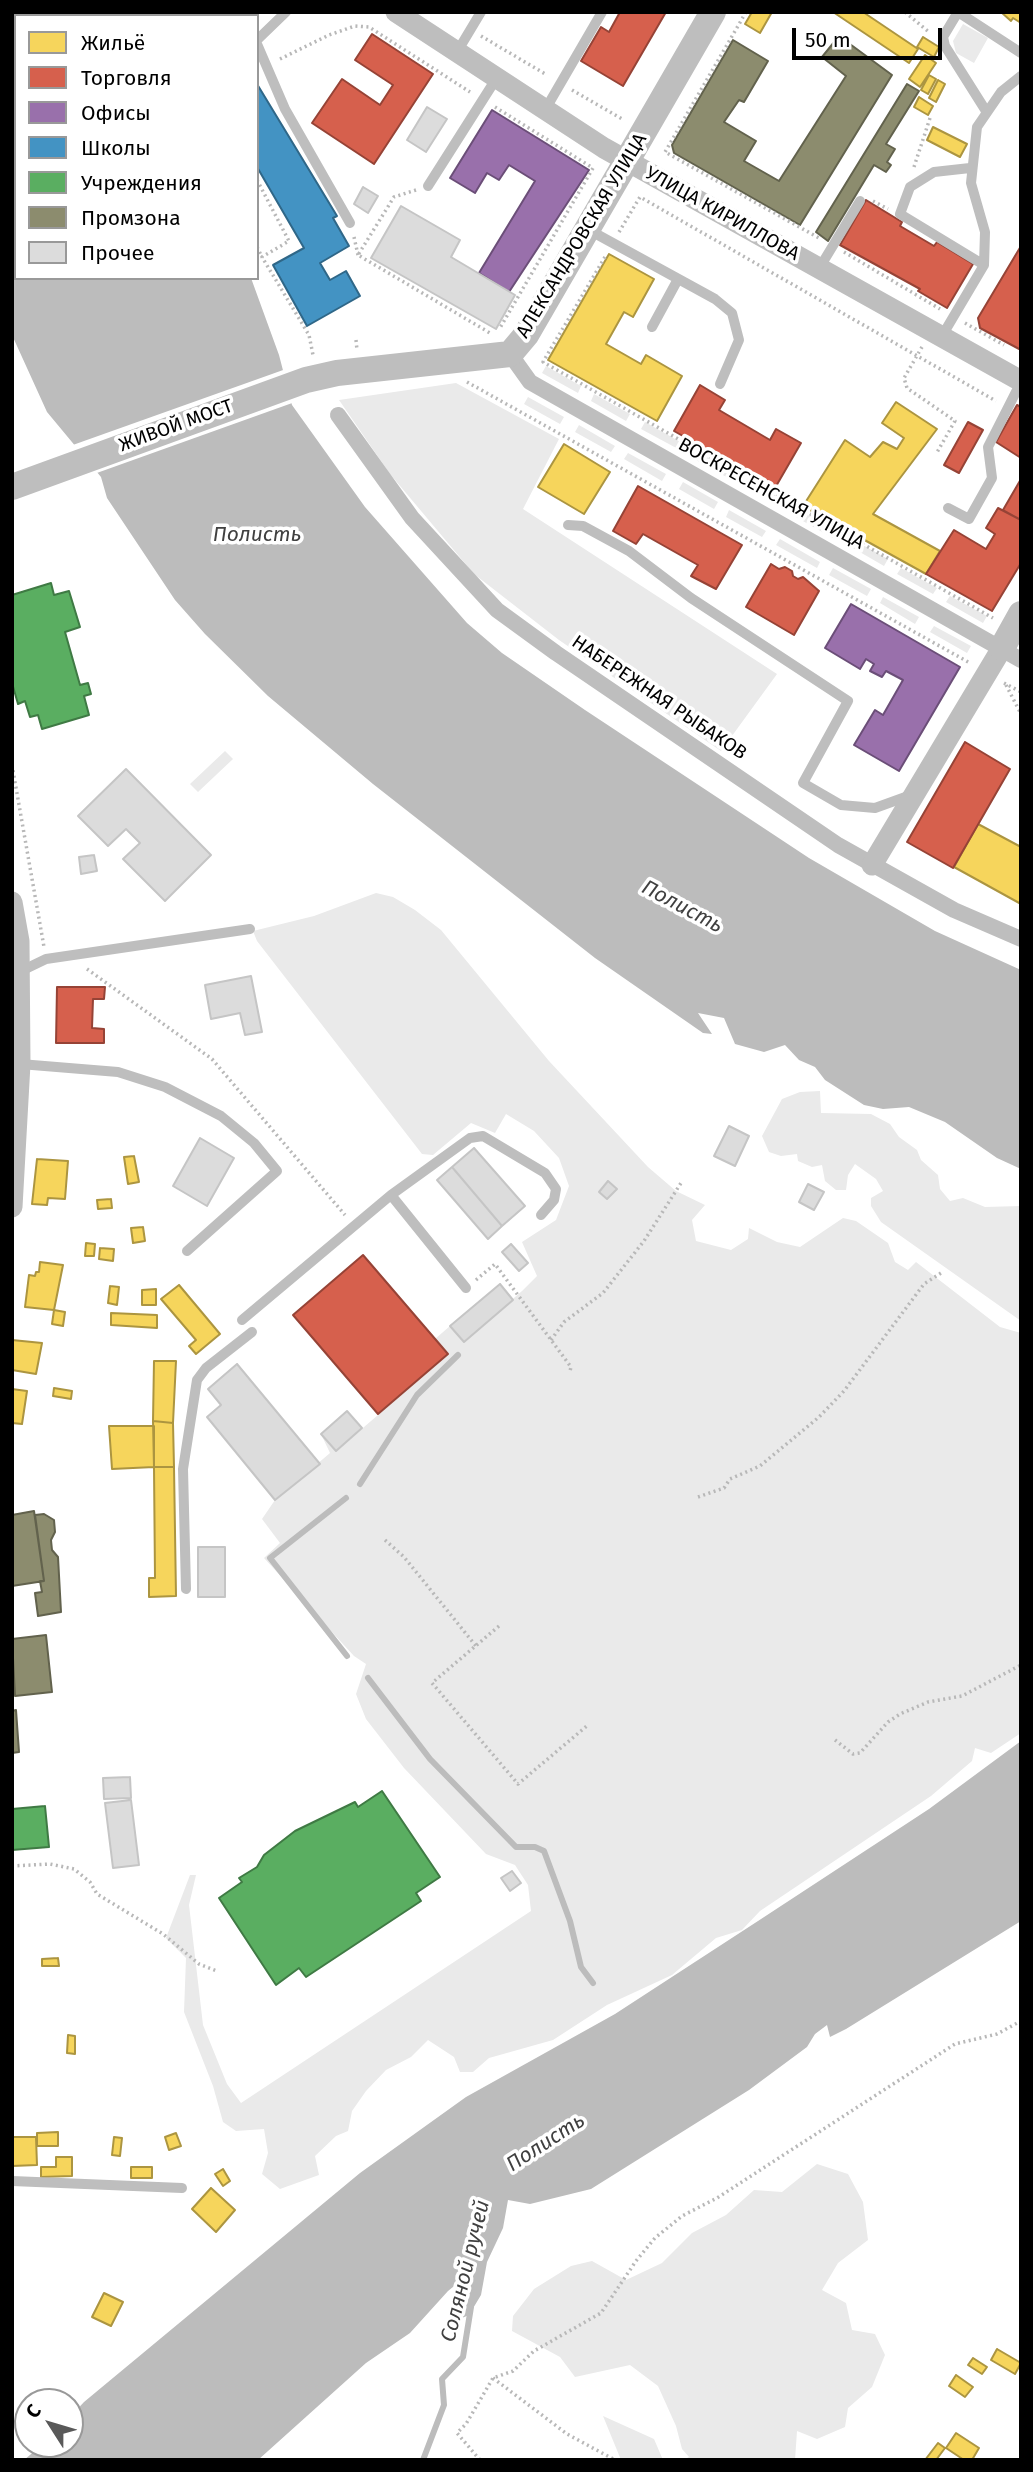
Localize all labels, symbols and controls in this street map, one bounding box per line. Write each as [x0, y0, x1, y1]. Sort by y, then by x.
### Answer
legend [14, 14, 259, 280]
scale bar [795, 14, 946, 58]
text: 50 m [805, 27, 851, 53]
text: Жильё [81, 30, 145, 56]
text: Торговля [81, 65, 172, 91]
text: Офисы [81, 100, 151, 126]
street label: АЛЕКСАНДРОВСКАЯ УЛИЦА [512, 130, 652, 342]
text: Школы [81, 135, 151, 161]
street label: УЛИЦА КИРИЛЛОВА [641, 162, 803, 266]
text: Учреждения [81, 170, 202, 196]
text: Промзона [81, 205, 181, 231]
text: Прочее [81, 240, 154, 266]
street label: ЖИВОЙ МОСТ [116, 395, 236, 457]
street label: ВОСКРЕСЕНСКАЯ УЛИЦА [674, 433, 868, 555]
water label: Полисть [213, 522, 301, 548]
street label: НАБЕРЕЖНАЯ РЫБАКОВ [567, 631, 751, 765]
water label: Полисть [637, 875, 727, 939]
water label: Полисть [502, 2108, 590, 2178]
water label: Соляной ручей [436, 2197, 496, 2345]
north arrow [14, 2388, 84, 2458]
text: С [21, 2400, 46, 2423]

